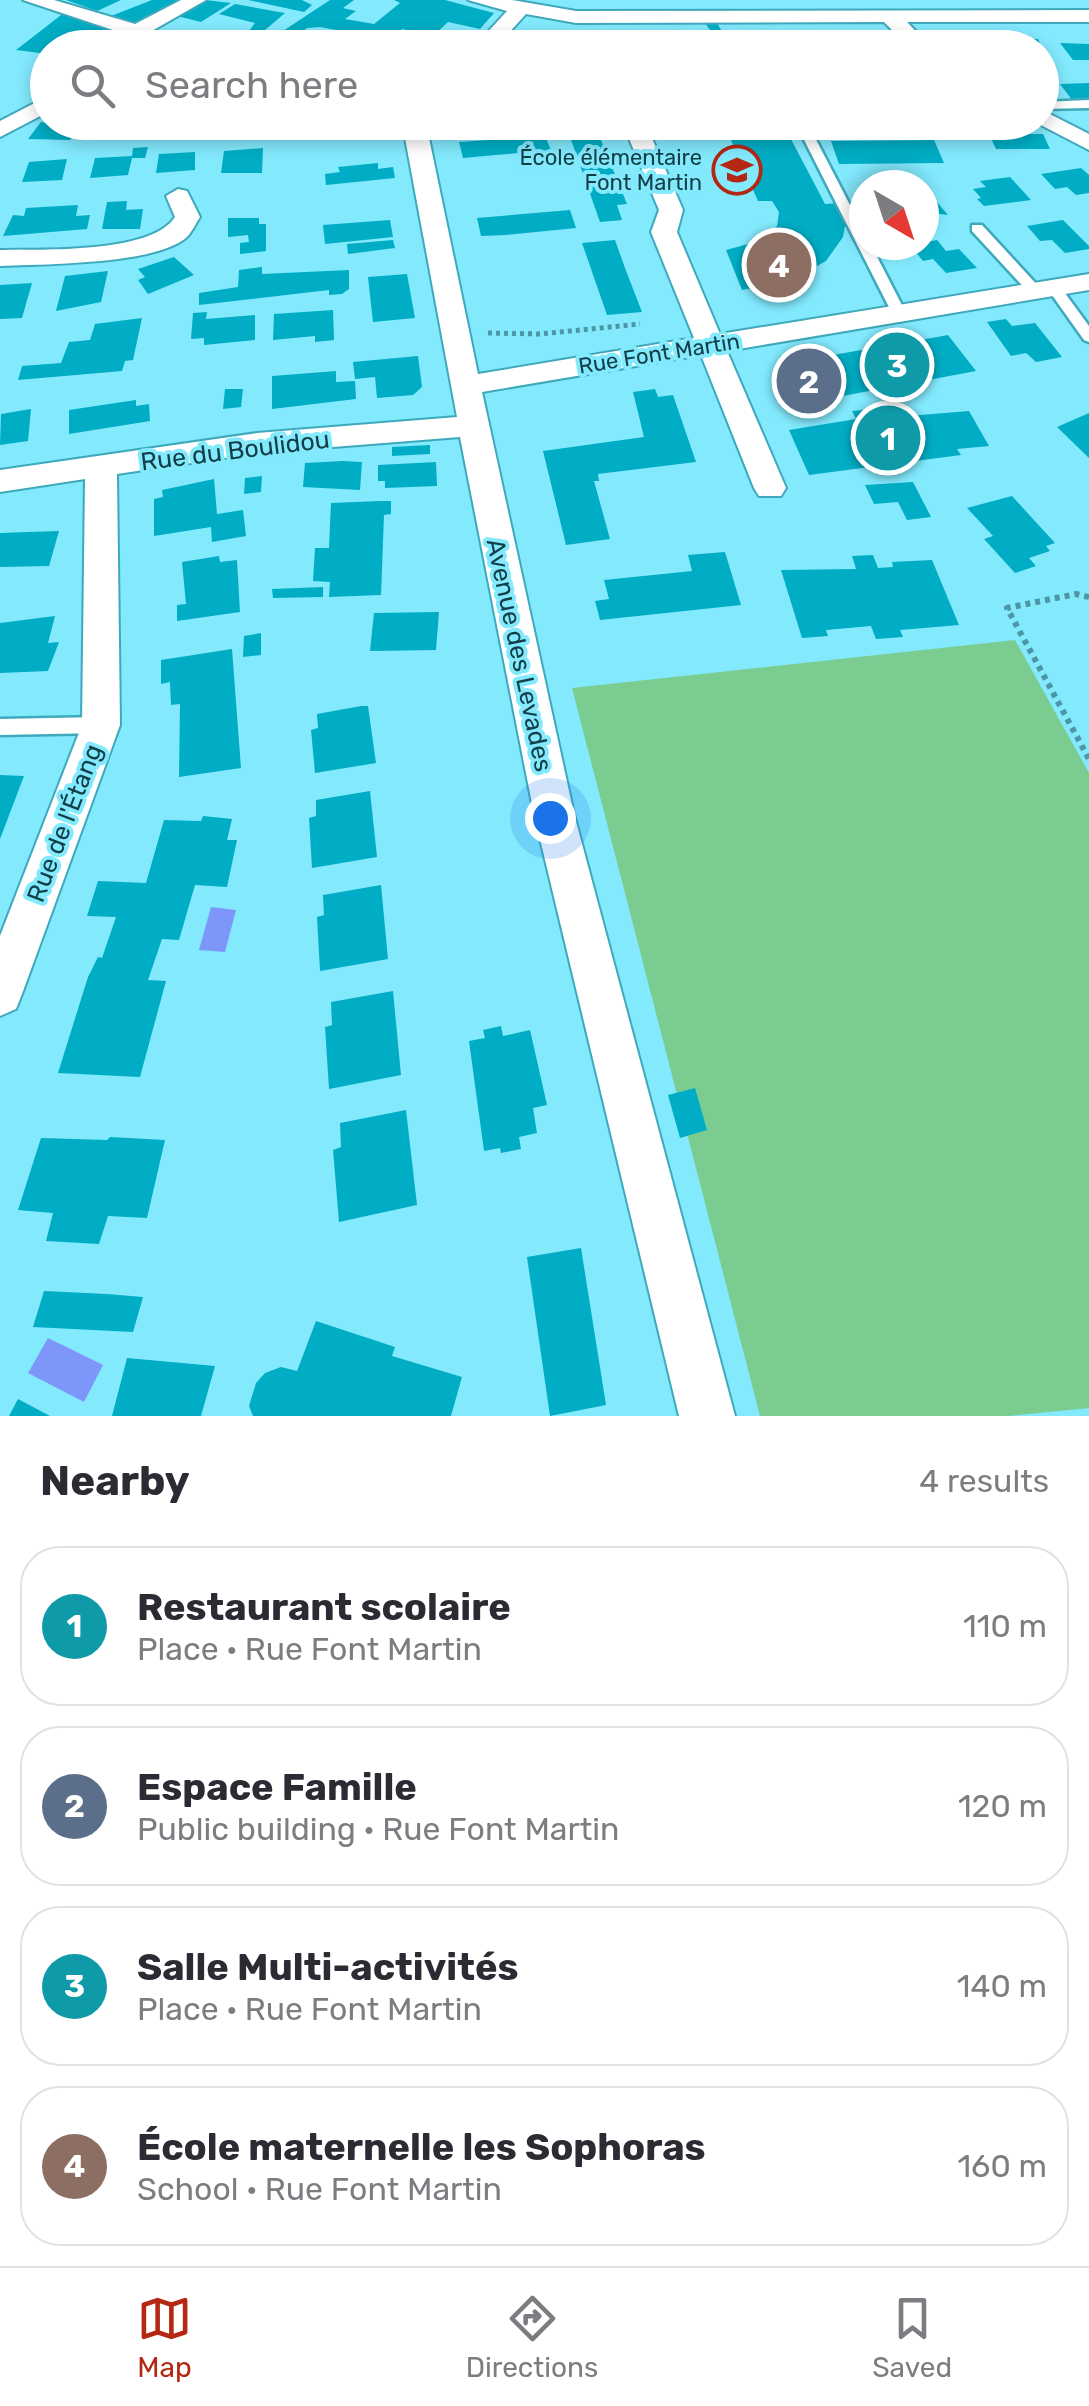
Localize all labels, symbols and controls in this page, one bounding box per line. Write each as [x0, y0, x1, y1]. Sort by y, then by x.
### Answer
search box [30, 30, 1059, 140]
icon: search [65, 58, 120, 113]
text: Search here [145, 62, 358, 108]
place label: École élémentaire Font Martin [519, 144, 702, 196]
school or university icon: École élémentaire Font Martin [711, 144, 763, 196]
north arrow [849, 170, 939, 260]
pin: 4 [746, 228, 812, 302]
street label: Rue Font Martin [576, 327, 742, 380]
pin: 3 [864, 328, 930, 402]
pin: 2 [776, 344, 842, 418]
pin: 1 [856, 400, 920, 476]
street label: Rue du Boulidou [139, 425, 331, 476]
street label: Avenue des Levades [481, 536, 558, 774]
street label: Rue de l'Étang [21, 740, 108, 906]
your location [525, 793, 576, 844]
text: Nearby [40, 1456, 190, 1506]
text: 4 results [919, 1462, 1049, 1500]
text: Restaurant scolaire [137, 1584, 511, 1630]
text: 1 [67, 1607, 82, 1645]
text: 110 m [963, 1607, 1047, 1645]
text: Place · Rue Font Martin [137, 1630, 482, 1668]
text: Espace Famille [137, 1764, 417, 1810]
text: 2 [64, 1787, 85, 1825]
text: 120 m [958, 1787, 1047, 1825]
text: Public building · Rue Font Martin [137, 1810, 619, 1848]
text: Salle Multi-activités [137, 1944, 519, 1990]
text: 3 [64, 1967, 85, 2005]
text: 140 m [957, 1967, 1047, 2005]
text: Place · Rue Font Martin [137, 1990, 482, 2028]
text: École maternelle les Sophoras [137, 2124, 706, 2170]
text: 4 [64, 2147, 85, 2185]
text: 160 m [957, 2147, 1047, 2185]
text: School · Rue Font Martin [137, 2170, 502, 2208]
tab: Map [137, 2291, 192, 2384]
tab: Directions [466, 2291, 598, 2384]
tab: Saved [872, 2291, 952, 2384]

